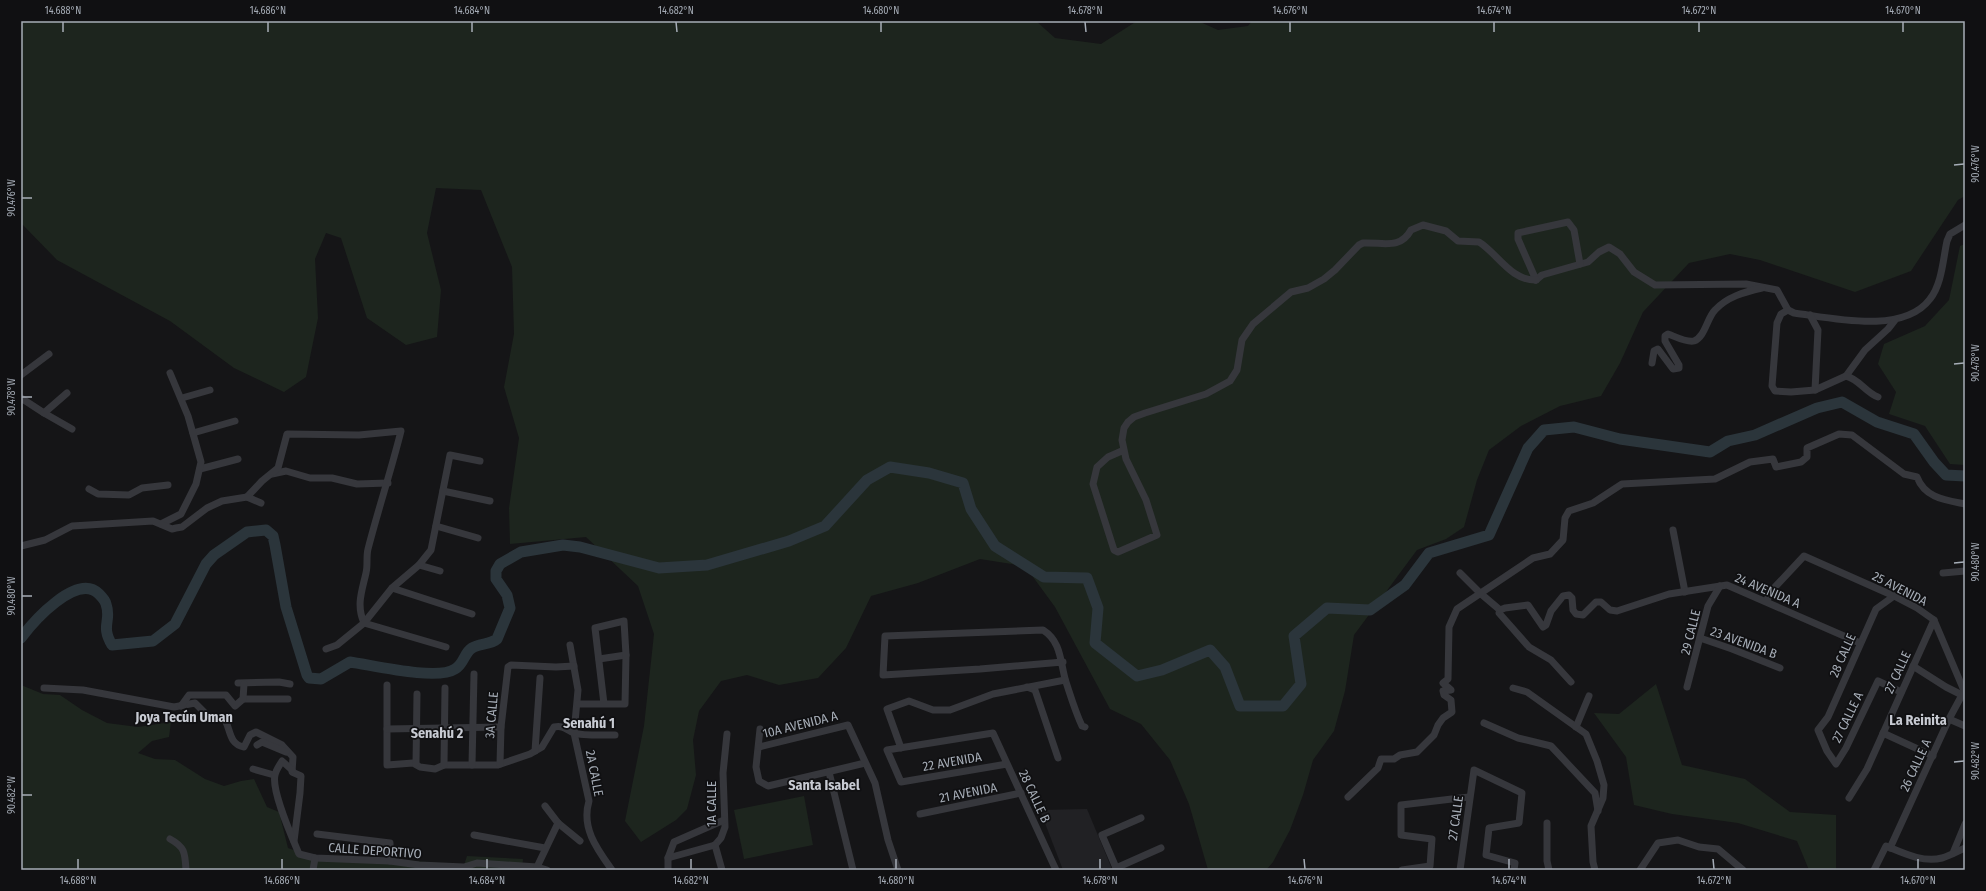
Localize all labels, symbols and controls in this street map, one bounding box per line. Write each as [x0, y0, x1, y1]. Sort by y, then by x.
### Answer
text: 14.688°N [45, 5, 81, 17]
text: 14.686°N [250, 5, 286, 17]
text: 14.684°N [454, 5, 490, 17]
text: 14.682°N [658, 5, 694, 17]
text: 14.680°N [863, 5, 899, 17]
text: 14.678°N [1067, 5, 1103, 17]
text: 14.676°N [1273, 5, 1307, 17]
text: 14.674°N [1477, 5, 1511, 17]
text: 14.672°N [1682, 5, 1716, 17]
text: 14.670°N [1885, 5, 1921, 17]
text: 90.476°W [1970, 145, 1982, 183]
text: 90.476°W [6, 179, 18, 217]
text: 90.478°W [1970, 344, 1982, 382]
text: 90.478°W [6, 378, 18, 416]
text: 90.480°W [1970, 542, 1982, 582]
street label: 25 AVENIDA [1870, 568, 1930, 609]
street label: 24 AVENIDA A [1733, 570, 1803, 611]
text: 90.480°W [6, 576, 18, 616]
street label: 29 CALLE [1678, 608, 1703, 656]
street label: 23 AVENIDA B [1708, 623, 1779, 661]
street label: 28 CALLE [1826, 631, 1859, 679]
street label: 27 CALLE [1881, 649, 1914, 696]
street label: 27 CALLE A [1829, 689, 1866, 745]
street label: 3A CALLE [482, 691, 501, 739]
street label: 10A AVENIDA A [761, 708, 839, 741]
district label: Joya Tecún Uman [134, 709, 233, 726]
district label: La Reinita [1889, 712, 1947, 729]
district label: Senahú 1 [563, 715, 615, 732]
district label: Senahú 2 [411, 725, 464, 742]
street label: 26 CALLE A [1897, 736, 1934, 794]
text: 90.482°W [1970, 741, 1982, 780]
street label: 2A CALLE [583, 749, 606, 797]
street label: 22 AVENIDA [922, 749, 983, 774]
street label: 28 CALLE B [1016, 767, 1053, 825]
text: 90.482°W [6, 775, 18, 814]
district label: Santa Isabel [788, 777, 860, 794]
street label: 21 AVENIDA [938, 780, 998, 805]
street label: 1A CALLE [704, 781, 719, 827]
street label: 27 CALLE [1445, 795, 1466, 841]
street label: CALLE DEPORTIVO [328, 840, 422, 861]
text: 14.688°N [60, 875, 96, 887]
text: 14.686°N [264, 875, 300, 887]
text: 14.684°N [469, 875, 505, 887]
text: 14.682°N [673, 875, 709, 887]
text: 14.680°N [878, 875, 914, 887]
text: 14.678°N [1082, 875, 1118, 887]
text: 14.676°N [1288, 875, 1322, 887]
text: 14.674°N [1492, 875, 1526, 887]
text: 14.672°N [1697, 875, 1731, 887]
text: 14.670°N [1900, 875, 1936, 887]

